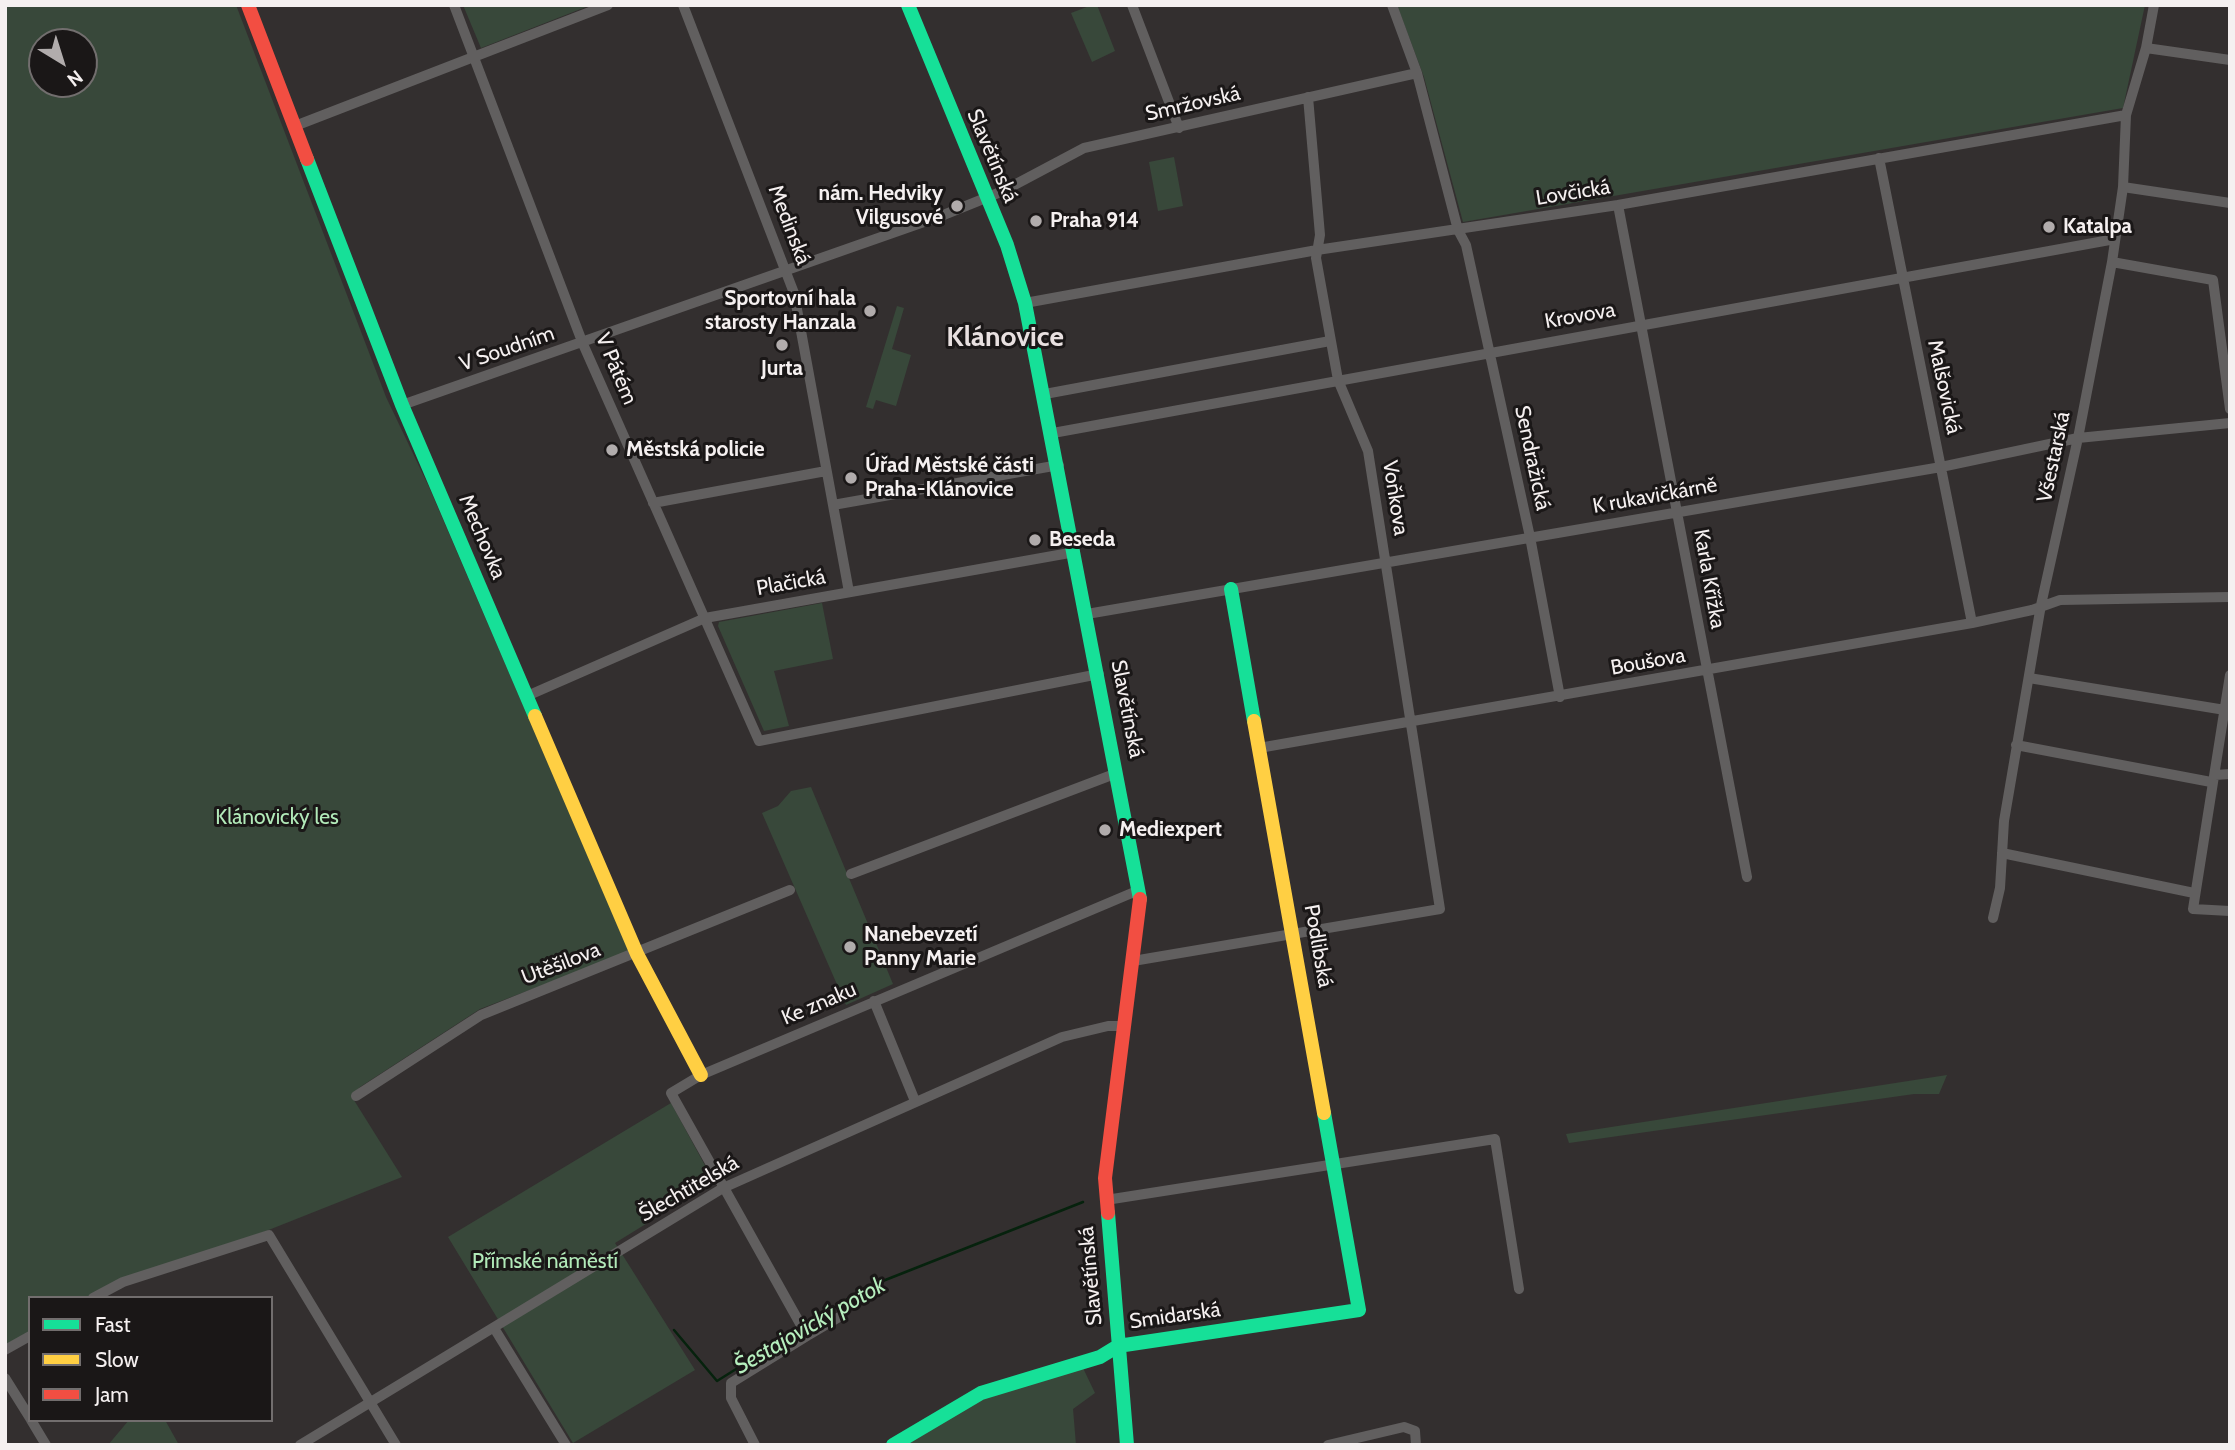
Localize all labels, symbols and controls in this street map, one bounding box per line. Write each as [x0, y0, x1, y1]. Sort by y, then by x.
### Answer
north arrow [28, 28, 98, 98]
text: N [63, 65, 87, 92]
street label: Smržovská [1143, 81, 1243, 127]
street label: Slavětínská [961, 105, 1023, 207]
street label: Lovčická [1534, 175, 1612, 211]
place label: nám. Hedviky Vilgusové [819, 181, 943, 231]
street label: Medinská [762, 182, 816, 268]
marker: nám. Hedviky Vilgusové [949, 198, 965, 214]
place label: Praha 914 [1050, 208, 1139, 234]
marker: Praha 914 [1028, 213, 1044, 229]
place label: Katalpa [2063, 214, 2132, 240]
marker: Katalpa [2041, 219, 2057, 235]
place label: Sportovní hala starosty Hanzala [705, 286, 856, 336]
street label: Krovova [1543, 297, 1617, 335]
marker: Sportovní hala starosty Hanzala [862, 303, 878, 319]
street label: V Soudním [456, 321, 558, 377]
district label: Klánovice [946, 321, 1064, 355]
street label: V Pátém [590, 329, 642, 409]
marker: Jurta [774, 337, 790, 353]
street label: Malšovická [1922, 338, 1966, 436]
place label: Jurta [761, 356, 803, 382]
street label: Sendražická [1509, 403, 1555, 513]
street label: Všestarská [2032, 409, 2076, 505]
place label: Městská policie [626, 437, 765, 463]
marker: Městská policie [604, 442, 620, 458]
place label: Úřad Městské části Praha-Klánovice [865, 453, 1034, 503]
street label: Voňkova [1377, 459, 1413, 537]
marker: Úřad Městské části Praha-Klánovice [843, 470, 859, 486]
street label: K rukavičkárně [1591, 473, 1719, 519]
street label: Mechovka [453, 491, 511, 583]
place label: Beseda [1049, 527, 1115, 553]
street label: Karla Křížka [1688, 527, 1730, 631]
marker: Beseda [1027, 532, 1043, 548]
street label: Plačická [754, 565, 828, 601]
street label: Boušova [1609, 643, 1687, 681]
street label: Slavětínská [1105, 658, 1149, 760]
park label: Klánovický les [215, 805, 339, 831]
place label: Mediexpert [1119, 817, 1222, 843]
marker: Mediexpert [1097, 822, 1113, 838]
street label: Podlibská [1298, 902, 1338, 990]
place label: Nanebevzetí Panny Marie [864, 922, 977, 972]
street label: Utěšilova [518, 937, 604, 991]
marker: Nanebevzetí Panny Marie [842, 939, 858, 955]
street label: Ke znaku [778, 977, 860, 1031]
street label: Šlechtitelská [635, 1150, 743, 1228]
street label: Slavětínská [1074, 1225, 1108, 1327]
park label: Přímské náměstí [472, 1249, 618, 1275]
water label: Šestajovický potok [730, 1272, 890, 1380]
legend [28, 1296, 273, 1422]
street label: Smidarská [1128, 1297, 1222, 1335]
text: Fast [95, 1312, 131, 1337]
text: Slow [95, 1347, 139, 1372]
text: Jam [95, 1382, 129, 1407]

